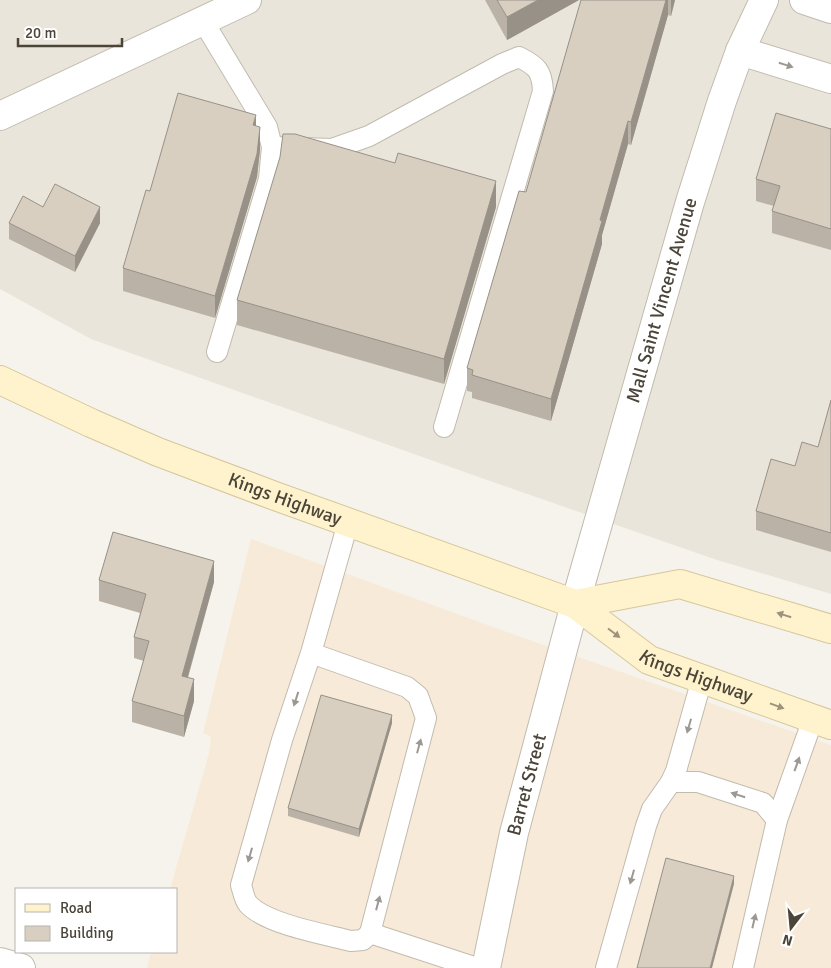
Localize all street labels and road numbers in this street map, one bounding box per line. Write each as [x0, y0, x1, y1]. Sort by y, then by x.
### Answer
street label: Mall Saint Vincent Avenue [621, 195, 703, 406]
street label: Kings Highway [225, 467, 345, 531]
street label: Kings Highway [634, 644, 756, 708]
street label: Barret Street [502, 731, 552, 838]

